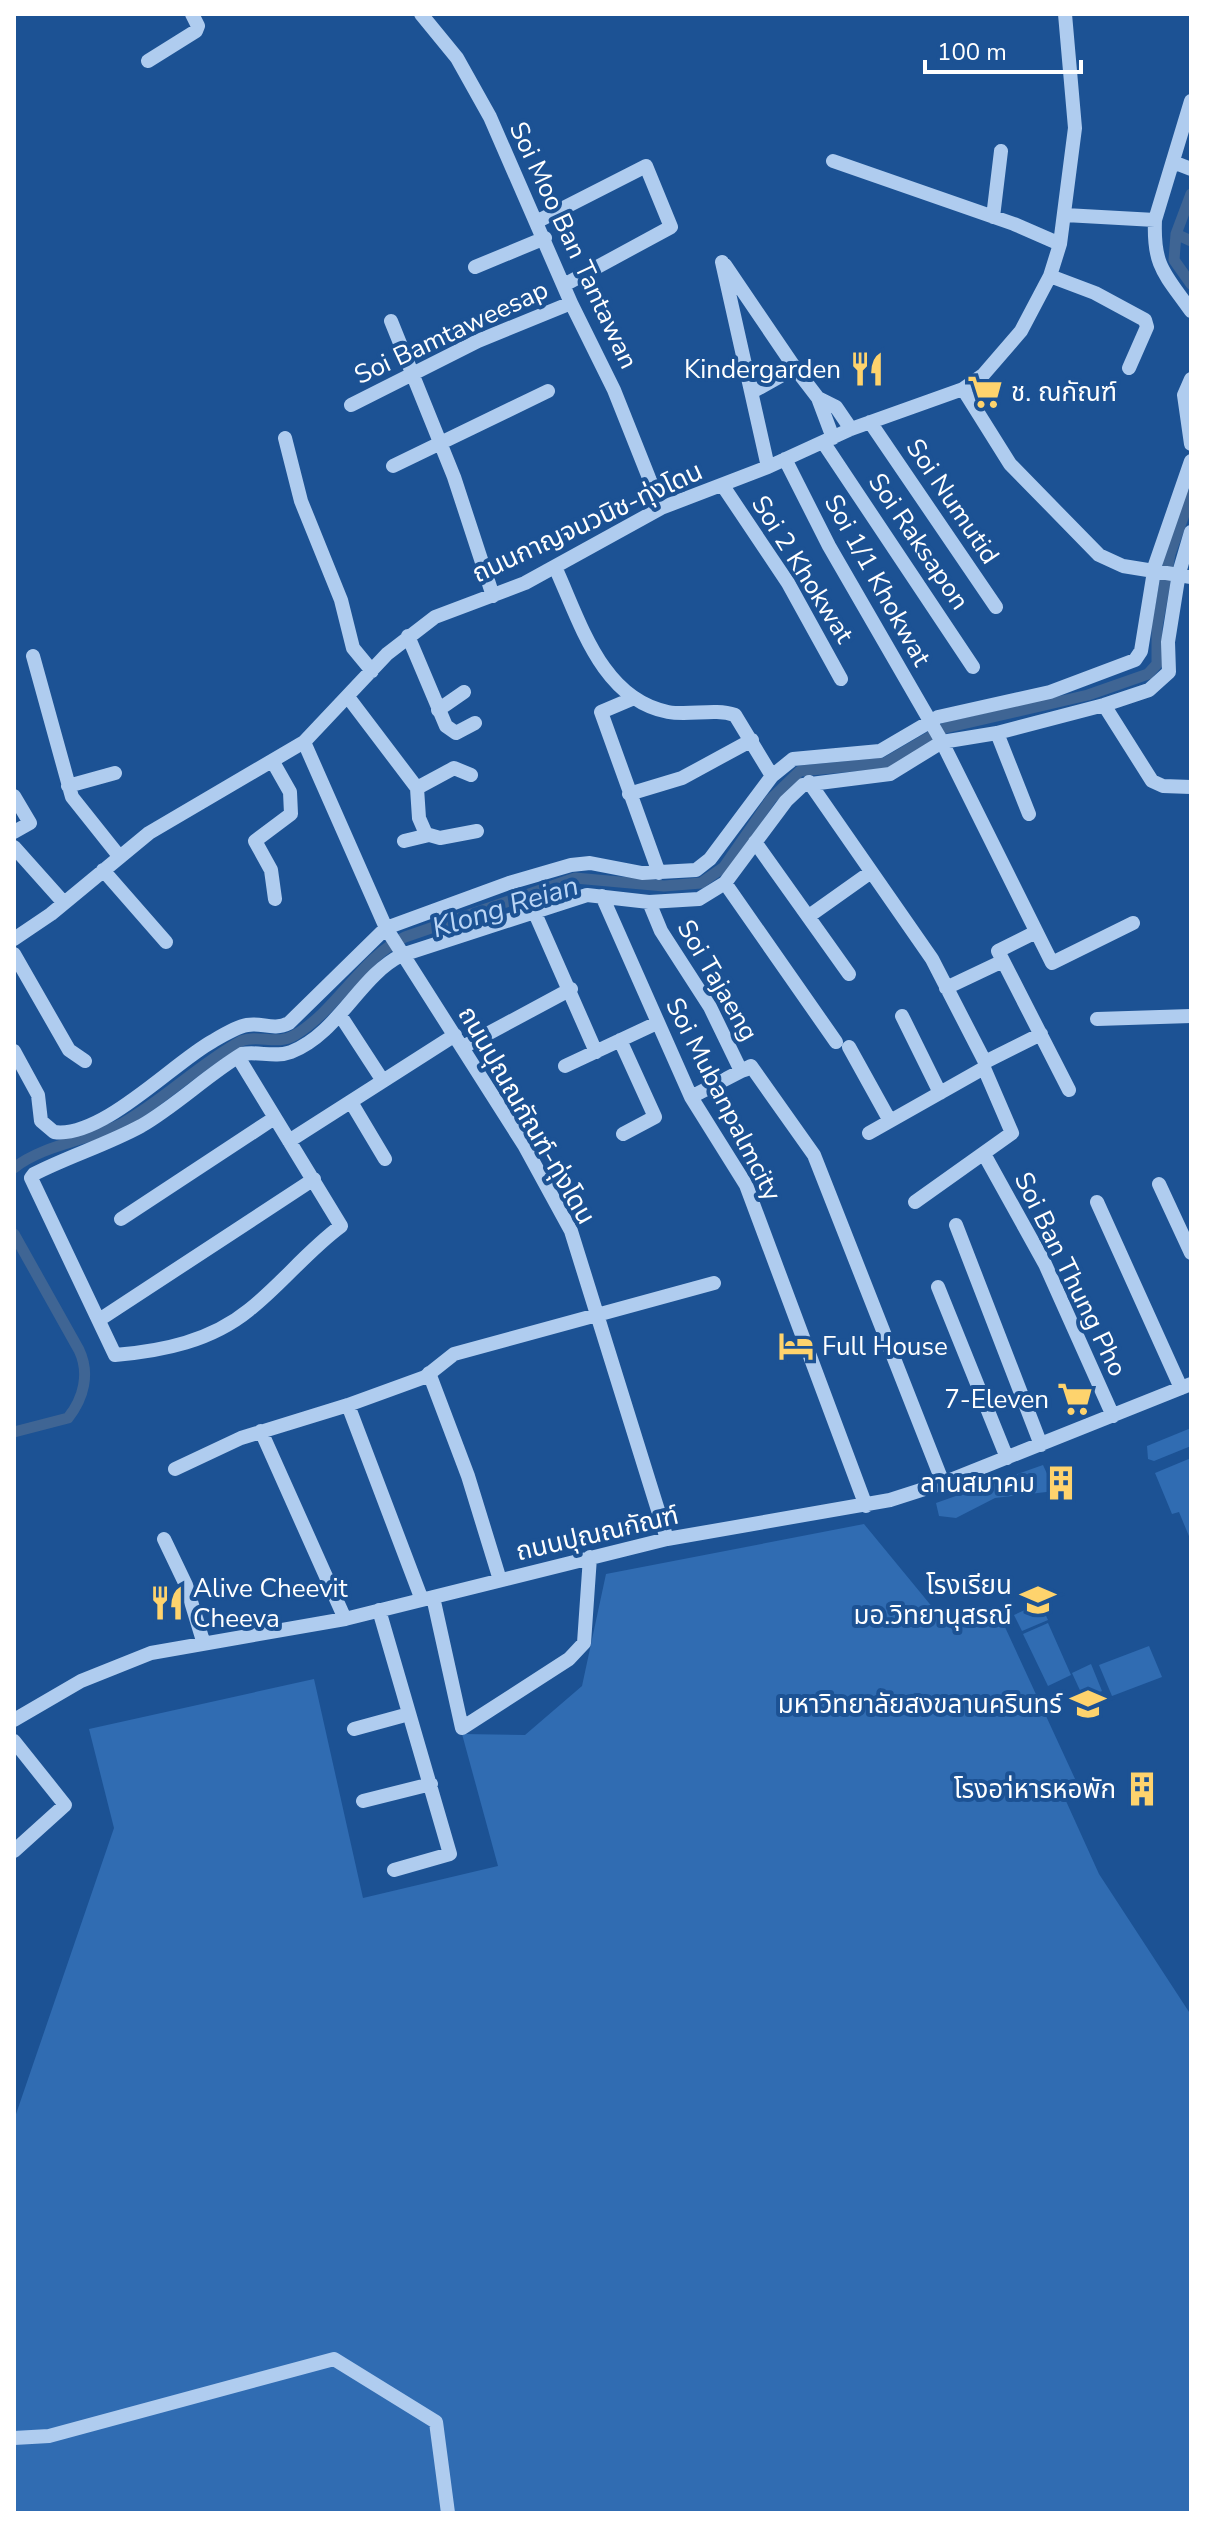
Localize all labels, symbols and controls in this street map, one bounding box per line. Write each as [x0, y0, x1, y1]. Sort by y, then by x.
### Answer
scale bar [925, 24, 1081, 74]
text: 100 m [937, 36, 1007, 68]
street label: Soi Moo Ban Tantawan [501, 116, 646, 374]
street label: Soi Bamtaweesap [349, 272, 554, 393]
restaurant icon: Kindergarden [848, 350, 886, 388]
place label: Kindergarden [684, 352, 841, 387]
supermarket icon: ช. ณกัณฑ์ [966, 373, 1004, 411]
place label: ช. ณกัณฑ์ [1011, 375, 1117, 410]
street label: Soi Numutid [898, 432, 1007, 571]
street label: ถนนกาญจนวนิช-ทุ่งโดน [466, 454, 708, 591]
street label: Soi Raksapon [860, 466, 977, 616]
street label: Soi 1/1 Khokwat [816, 488, 940, 673]
street label: Soi 2 Khokwat [743, 489, 862, 651]
water label: Klong Reian [427, 867, 583, 947]
street label: Soi Tajaeng [669, 913, 766, 1047]
street label: Soi Mubanpalmcity [657, 992, 790, 1207]
street label: ถนนปุณณกัณฑ์-ทุ่งโดน [450, 1000, 603, 1231]
street label: Soi Ban Thung Pho [1006, 1166, 1135, 1382]
hotel icon: Full House [777, 1327, 815, 1365]
place label: Full House [822, 1329, 948, 1364]
supermarket icon: 7-Eleven [1056, 1380, 1094, 1418]
place label: 7-Eleven [944, 1382, 1049, 1417]
building icon: ลานสมาคม [1042, 1464, 1080, 1502]
place label: ลานสมาคม [920, 1466, 1035, 1501]
street label: ถนนปุณณกัณฑ์ [512, 1498, 682, 1569]
place label: โรงเรียน มอ.วิทยานุสรณ์ [853, 1568, 1012, 1633]
place label: Alive Cheevit Cheeva [193, 1571, 349, 1636]
school or university icon: โรงเรียน มอ.วิทยานุสรณ์ [1019, 1581, 1057, 1619]
restaurant icon: Alive Cheevit Cheeva [148, 1584, 186, 1622]
school or university icon: มหาวิทยาลัยสงขลานครินทร์ [1069, 1685, 1107, 1723]
place label: มหาวิทยาลัยสงขลานครินทร์ [778, 1687, 1063, 1722]
building icon: โรงอา่หารหอพัก [1123, 1770, 1161, 1808]
place label: โรงอา่หารหอพัก [954, 1772, 1116, 1807]

